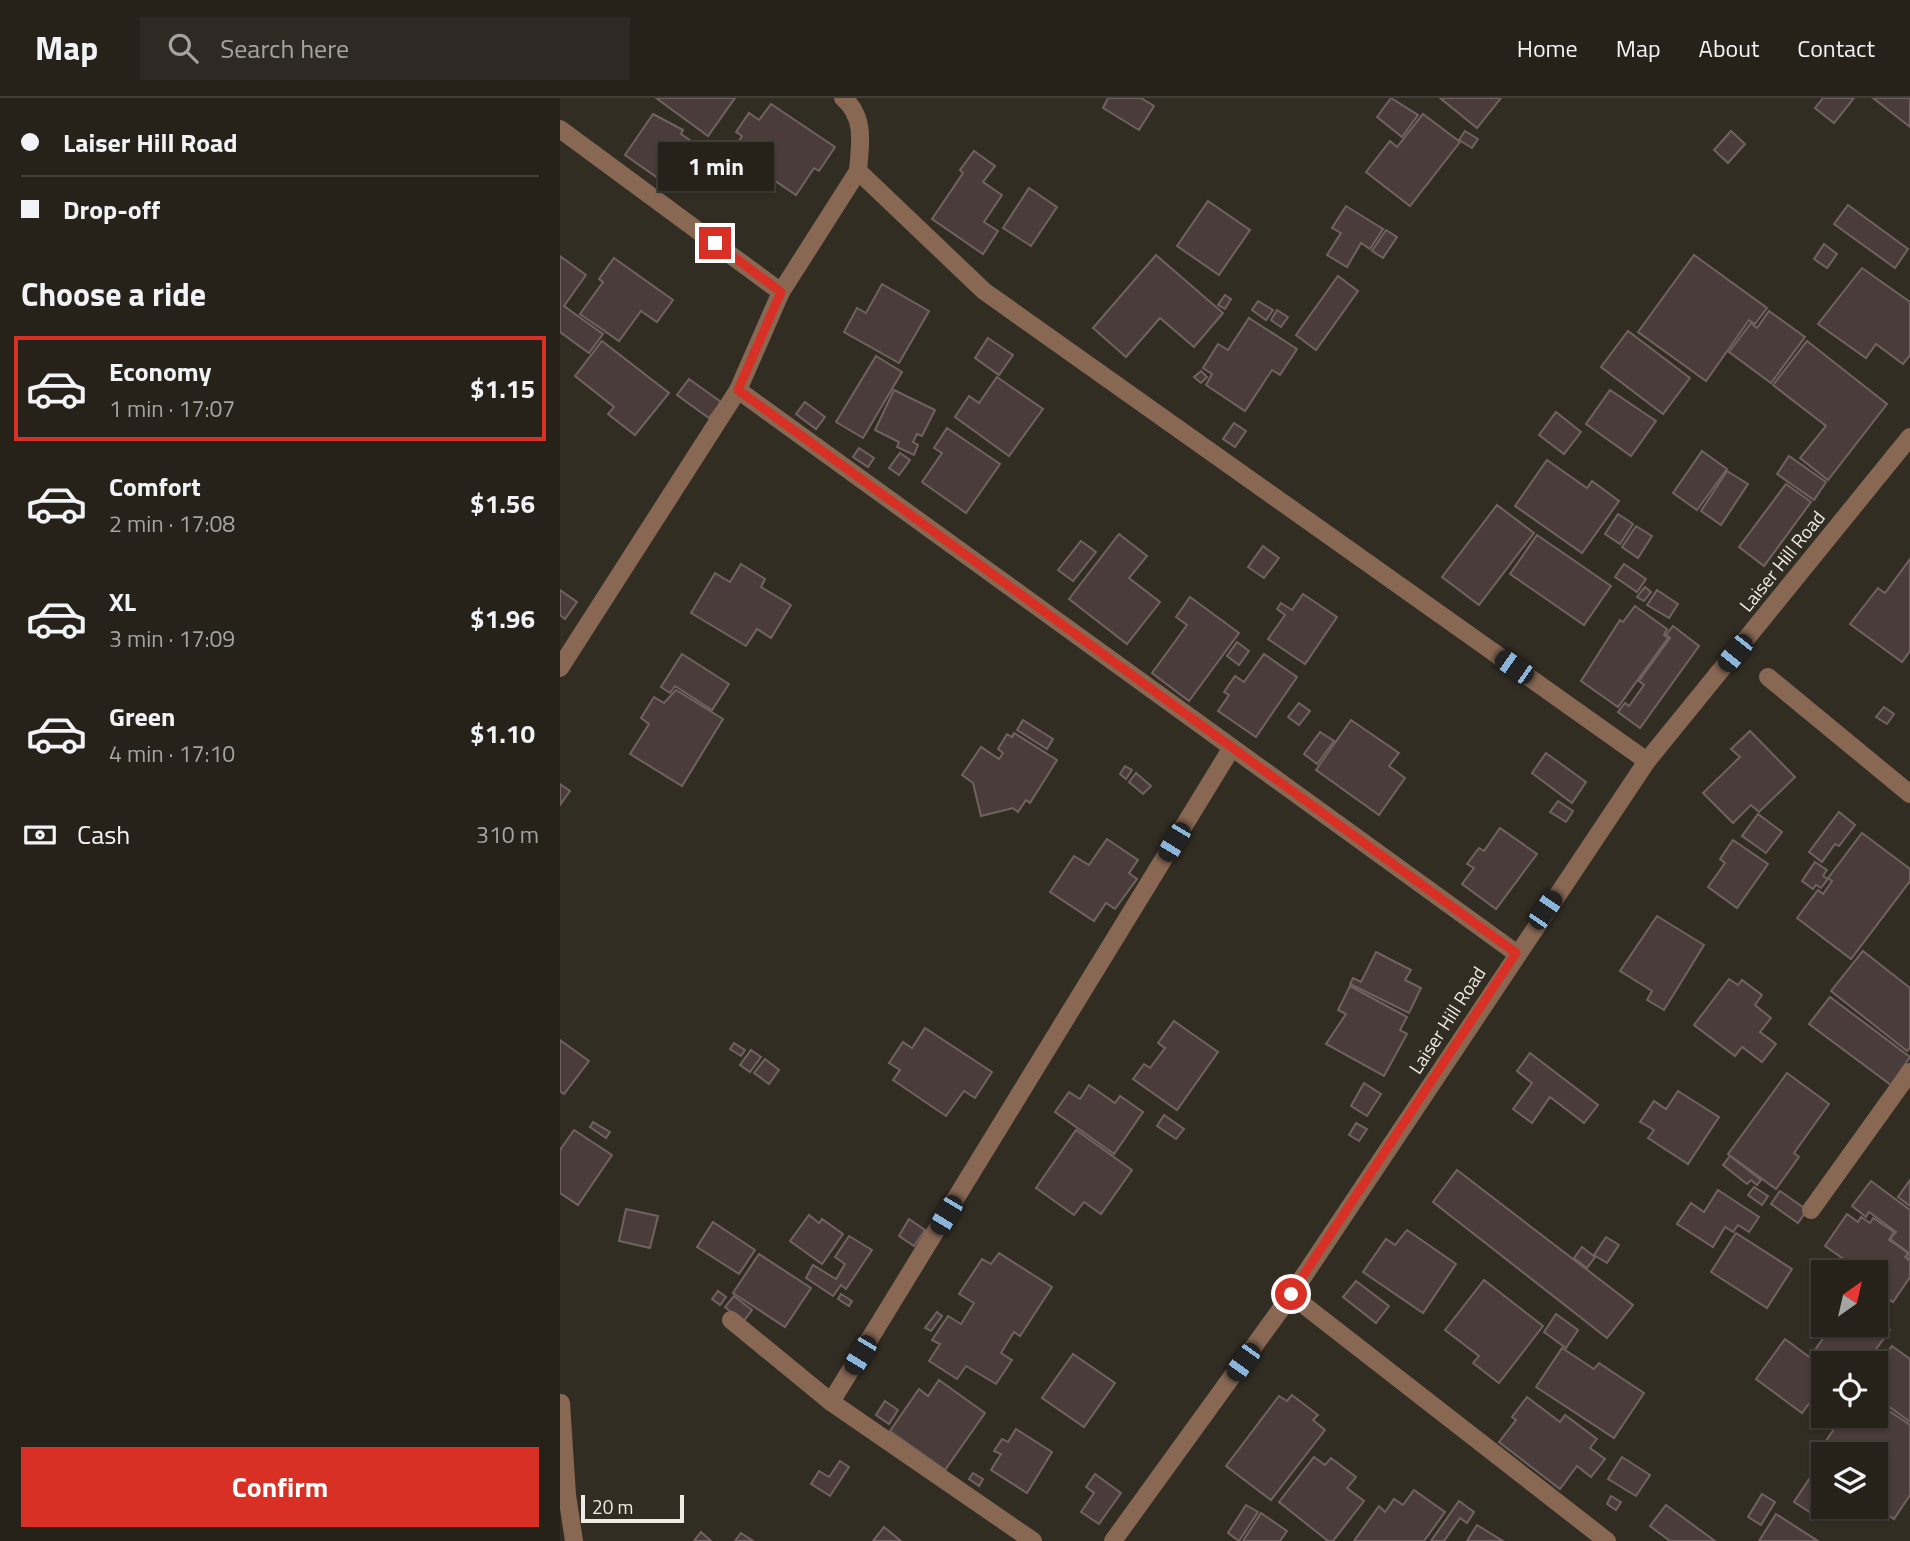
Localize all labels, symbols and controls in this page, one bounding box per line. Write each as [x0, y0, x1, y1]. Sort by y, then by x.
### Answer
search box [140, 17, 630, 80]
text: Map [35, 23, 98, 73]
icon: search [164, 29, 202, 67]
text: Search here [220, 29, 349, 68]
text: Home [1517, 30, 1578, 66]
text: Map [1616, 30, 1661, 66]
text: About [1699, 30, 1759, 66]
text: Contact [1797, 30, 1875, 66]
text: Laiser Hill Road [63, 123, 238, 162]
callout: 1 min [657, 142, 773, 190]
text: 1 min [688, 149, 744, 184]
text: Drop-off [63, 190, 160, 229]
route end [699, 227, 731, 259]
text: Choose a ride [21, 270, 206, 318]
text: Economy [109, 352, 211, 391]
icon: car [25, 357, 88, 420]
text: $1.15 [470, 369, 535, 408]
text: 1 min · 17:07 [109, 391, 235, 426]
text: Comfort [109, 467, 201, 506]
icon: car [25, 472, 88, 535]
text: $1.56 [470, 484, 535, 523]
street label: Laiser Hill Road [1732, 504, 1832, 618]
text: 2 min · 17:08 [109, 506, 235, 541]
text: XL [109, 582, 136, 621]
icon: car [25, 587, 88, 650]
text: $1.96 [470, 599, 535, 638]
text: 3 min · 17:09 [109, 621, 235, 656]
car [1714, 630, 1757, 676]
car [1491, 646, 1538, 688]
text: Green [109, 697, 175, 736]
icon: car [25, 702, 88, 765]
text: $1.10 [470, 714, 535, 753]
text: 4 min · 17:10 [109, 736, 235, 771]
text: Cash [77, 815, 130, 854]
icon: cash [21, 816, 59, 854]
text: 310 m [476, 817, 539, 852]
car [1155, 819, 1194, 865]
car [1525, 887, 1566, 933]
street label: Laiser Hill Road [1401, 960, 1492, 1079]
car [927, 1192, 966, 1238]
north arrow [1811, 1260, 1888, 1337]
map controls [1811, 1260, 1888, 1519]
route start [1275, 1278, 1307, 1310]
car [841, 1332, 880, 1378]
car [1223, 1339, 1264, 1385]
button: locate [1811, 1351, 1888, 1428]
button: layers [1811, 1442, 1888, 1519]
button: Confirm [21, 1447, 539, 1527]
scale bar [581, 1492, 684, 1524]
text: 20 m [592, 1492, 633, 1521]

